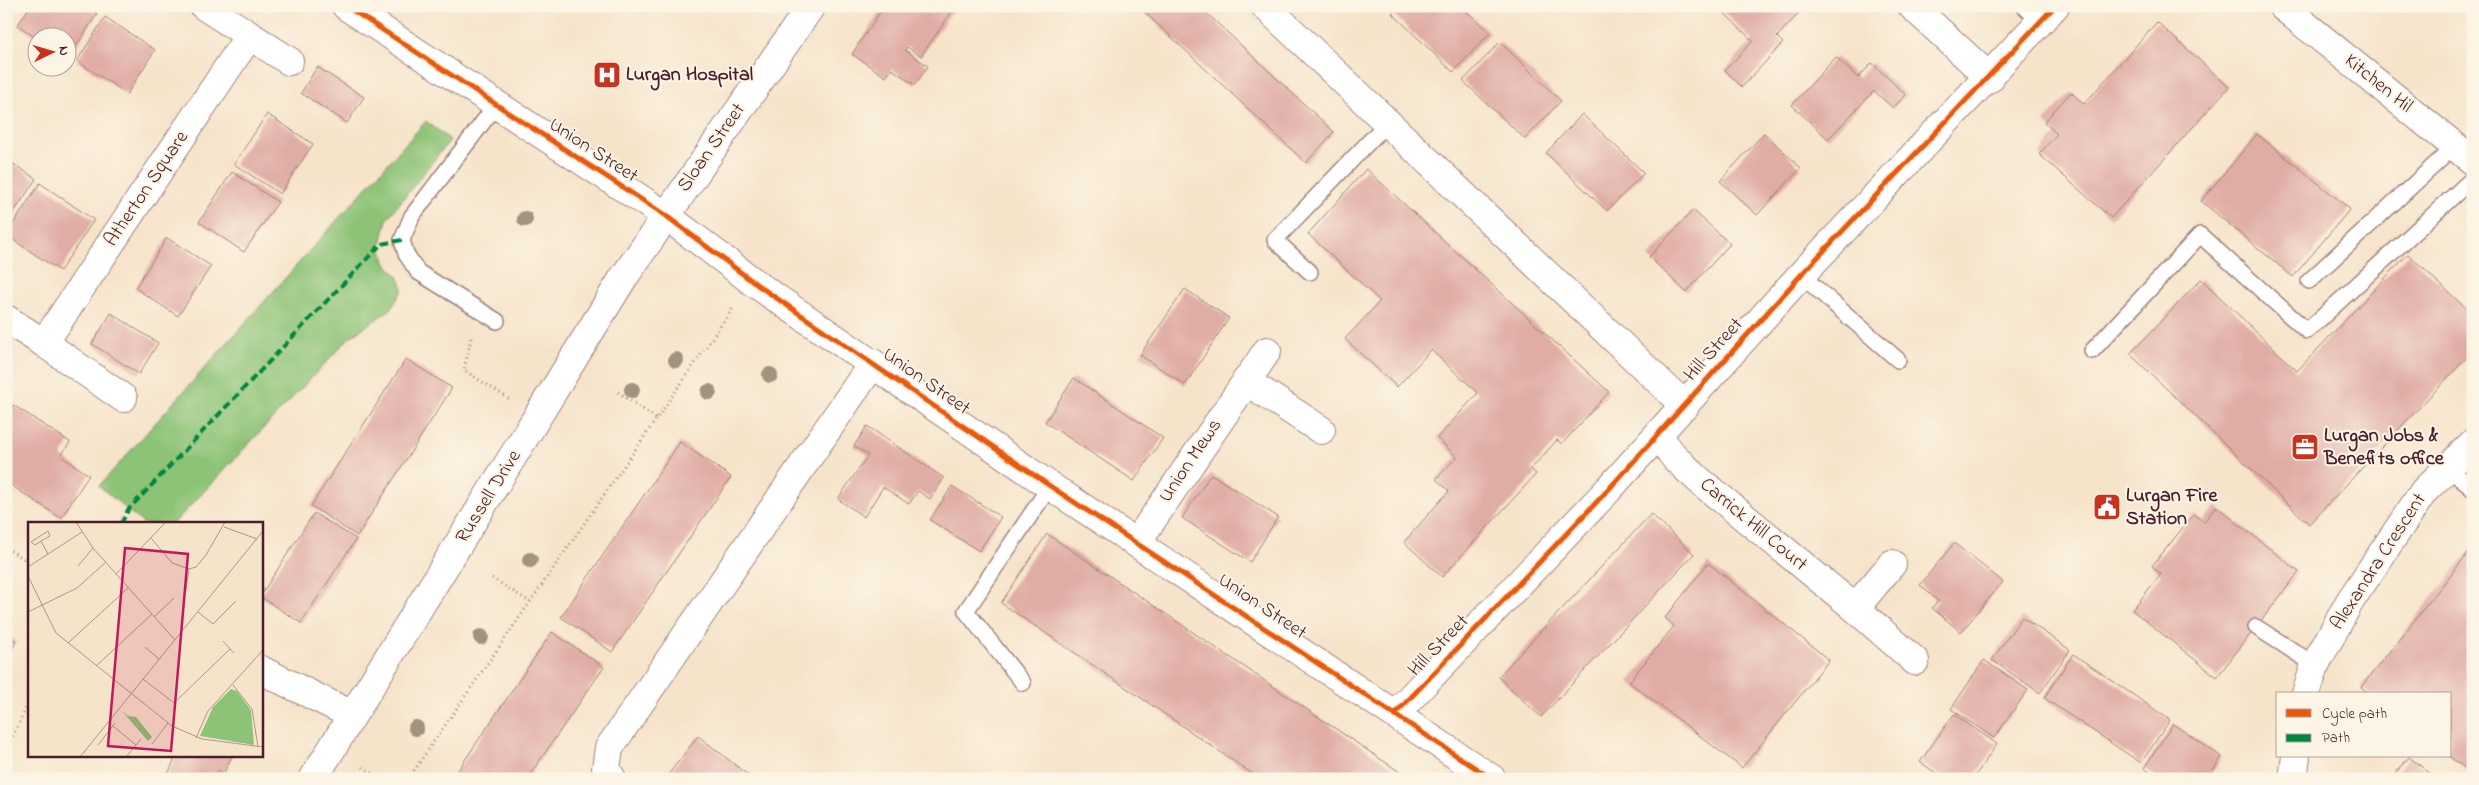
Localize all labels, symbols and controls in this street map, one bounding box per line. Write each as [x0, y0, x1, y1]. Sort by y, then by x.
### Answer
north arrow [28, 28, 78, 78]
text: N [53, 45, 74, 57]
street label: Kitchen Hil [2337, 47, 2419, 121]
hospital icon: Lurgan Hospital [592, 60, 622, 90]
place label: Lurgan Hospital [626, 61, 753, 91]
street label: Sloan Street [671, 97, 753, 198]
street label: Union Street [542, 111, 644, 191]
street label: Atherton Square [97, 125, 197, 253]
street label: Hill Street [1677, 311, 1751, 388]
street label: Union Street [876, 341, 976, 423]
street label: Union Mews [1152, 413, 1230, 509]
place label: Lurgan Jobs & Benefits office [2323, 422, 2445, 474]
office icon: Lurgan Jobs & Benefits office [2290, 432, 2320, 462]
street label: Russell Drive [449, 445, 529, 549]
street label: Carrick Hill Court [1693, 471, 1813, 579]
place label: Lurgan Fire Station [2126, 482, 2218, 534]
street label: Alexandra Crescent [2324, 488, 2434, 636]
public building icon: Lurgan Fire Station [2092, 492, 2122, 522]
inset map [28, 522, 262, 758]
street label: Union Street [1212, 567, 1313, 648]
street label: Hill Street [1402, 608, 1476, 684]
legend [2276, 692, 2452, 758]
text: Cycle path [2322, 703, 2387, 726]
text: Path [2322, 727, 2350, 749]

